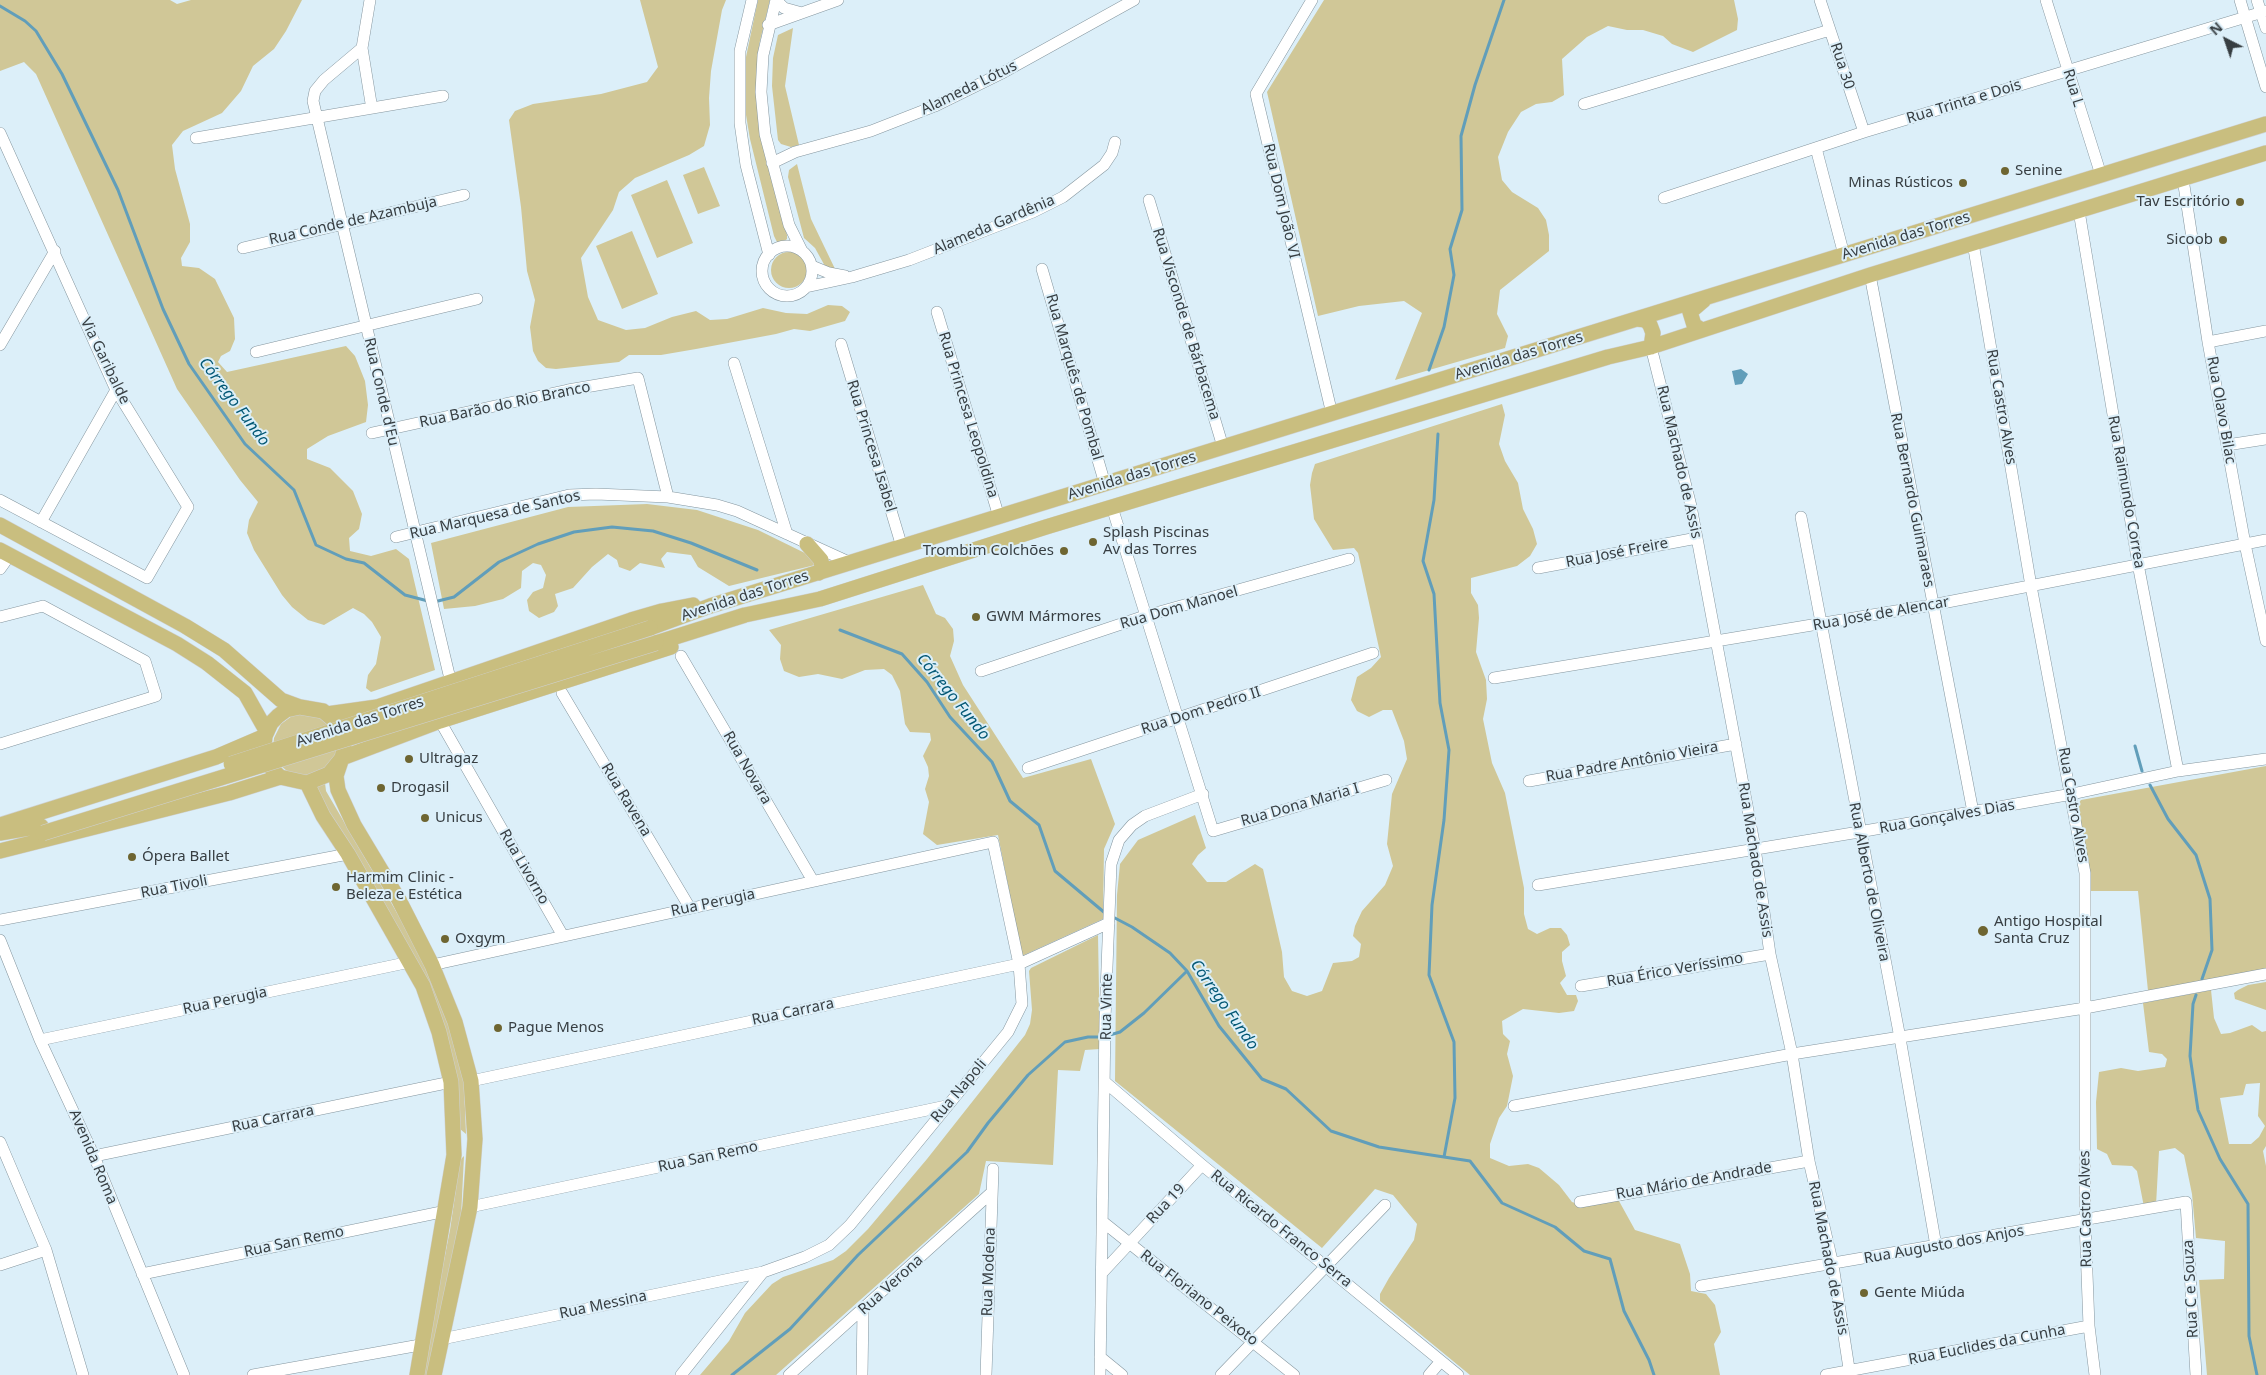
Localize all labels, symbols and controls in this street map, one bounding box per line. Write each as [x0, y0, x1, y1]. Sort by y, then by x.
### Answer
north arrow [2201, 15, 2251, 65]
text: N [2205, 17, 2226, 39]
street label: Rua 30 [1826, 40, 1858, 92]
street label: Alameda Lótus [918, 57, 1020, 119]
street label: Rua L [2059, 67, 2087, 109]
street label: Rua Trinta e Dois [1904, 76, 2024, 128]
street label: Rua Dom João VI [1259, 142, 1303, 260]
place label: Senine [2015, 162, 2063, 180]
marker: Senine [1999, 165, 2011, 177]
place label: Minas Rústicos [1848, 174, 1953, 192]
marker: Minas Rústicos [1957, 177, 1969, 189]
street label: Alameda Gardênia [930, 191, 1058, 259]
street label: Rua Conde de Azambuja [267, 193, 439, 249]
place label: Tav Escritório [2137, 193, 2230, 211]
marker: Tav Escritório [2234, 196, 2246, 208]
street label: Avenida das Torres [1840, 208, 1972, 264]
street label: Rua Visconde de Bárbacema [1148, 226, 1224, 422]
place label: Sicoob [2166, 231, 2213, 249]
marker: Sicoob [2217, 234, 2229, 246]
street label: Rua Marquês de Pombal [1042, 292, 1106, 462]
street label: Via Garibalde [76, 315, 134, 407]
street label: Avenida das Torres [1453, 328, 1585, 384]
street label: Rua Princesa Leopoldina [934, 330, 1002, 500]
street label: Rua Conde d'Eu [360, 336, 402, 448]
street label: Rua Castro Alves [1982, 348, 2020, 466]
water label: Córrego Fundo [195, 354, 273, 450]
street label: Rua Olavo Bilac [2203, 355, 2239, 465]
street label: Rua Barão do Rio Branco [418, 378, 592, 432]
street label: Rua Princesa Isabel [842, 378, 900, 514]
street label: Rua Machado de Assis [1653, 384, 1705, 540]
street label: Rua Bernardo Guimaraes [1886, 411, 1938, 589]
street label: Rua Raimundo Correa [2104, 414, 2148, 570]
street label: Avenida das Torres [1066, 448, 1198, 504]
street label: Rua Marquesa de Santos [408, 487, 582, 543]
place label: Splash Piscinas Av das Torres [1103, 524, 1209, 559]
street label: Rua José Freire [1564, 534, 1670, 572]
marker: Splash Piscinas Av das Torres [1087, 536, 1099, 548]
place label: Trombim Colchões [923, 542, 1054, 560]
marker: Trombim Colchões [1058, 545, 1070, 557]
street label: Avenida das Torres [679, 567, 811, 625]
street label: Rua Dom Manoel [1118, 583, 1240, 633]
street label: Rua José de Alencar [1811, 593, 1951, 635]
place label: GWM Mármores [986, 608, 1101, 626]
marker: GWM Mármores [970, 611, 982, 623]
water label: Córrego Fundo [912, 650, 994, 744]
street label: Rua Dom Pedro II [1139, 683, 1263, 739]
street label: Avenida das Torres [294, 693, 426, 751]
street label: Rua Novara [719, 728, 775, 808]
street label: Rua Padre Antônio Vieira [1544, 738, 1720, 786]
street label: Rua Castro Alves [2054, 746, 2092, 864]
place label: Ultragaz [419, 750, 478, 768]
marker: Ultragaz [403, 753, 415, 765]
street label: Rua Ravena [597, 760, 655, 840]
place label: Drogasil [391, 779, 449, 797]
street label: Rua Dona Maria I [1239, 780, 1361, 830]
street label: Rua Machado de Assis [1734, 781, 1776, 939]
marker: Drogasil [375, 782, 387, 794]
street label: Rua Gonçalves Dias [1878, 796, 2016, 838]
street label: Rua Alberto de Oliveira [1845, 801, 1893, 963]
place label: Unicus [435, 809, 483, 827]
marker: Unicus [419, 812, 431, 824]
street label: Rua Livorno [495, 826, 553, 908]
place label: Ópera Ballet [142, 848, 229, 866]
marker: Ópera Ballet [126, 851, 138, 863]
place label: Harmim Clinic - Beleza e Estética [346, 869, 462, 904]
street label: Rua Tivoli [139, 872, 209, 902]
marker: Harmim Clinic - Beleza e Estética [330, 881, 342, 893]
street label: Rua Perugia [669, 885, 757, 921]
place label: Antigo Hospital Santa Cruz [1994, 913, 2103, 948]
marker: Antigo Hospital Santa Cruz [1976, 924, 1990, 938]
place label: Oxgym [455, 930, 506, 948]
marker: Oxgym [439, 933, 451, 945]
street label: Rua Érico Veríssimo [1605, 949, 1745, 991]
water label: Córrego Fundo [1186, 956, 1262, 1054]
street label: Rua Vinte [1097, 973, 1117, 1041]
street label: Rua Perugia [181, 983, 269, 1019]
street label: Rua Carrara [750, 995, 836, 1029]
place label: Pague Menos [508, 1019, 604, 1037]
marker: Pague Menos [492, 1022, 504, 1034]
street label: Rua Napoli [927, 1056, 991, 1126]
street label: Rua Carrara [230, 1102, 316, 1136]
street label: Avenida Roma [65, 1107, 121, 1207]
street label: Rua San Remo [656, 1138, 760, 1176]
street label: Rua Castro Alves [2076, 1150, 2096, 1268]
street label: Rua Mário de Andrade [1615, 1158, 1773, 1204]
street label: Rua Ricardo Franco Serra [1207, 1166, 1355, 1292]
street label: Rua Machado de Assis [1804, 1179, 1852, 1337]
street label: Rua 19 [1143, 1180, 1189, 1228]
street label: Rua Augusto dos Anjos [1863, 1222, 2025, 1268]
street label: Rua San Remo [242, 1223, 346, 1261]
street label: Rua Modena [978, 1227, 1000, 1317]
street label: Rua C e Souza [2179, 1239, 2203, 1339]
street label: Rua Floriano Peixoto [1136, 1246, 1262, 1350]
street label: Rua Verona [855, 1251, 927, 1319]
place label: Gente Miúda [1874, 1284, 1965, 1302]
street label: Rua Messina [558, 1287, 648, 1323]
marker: Gente Miúda [1858, 1287, 1870, 1299]
street label: Rua Euclides da Cunha [1907, 1321, 2067, 1369]

